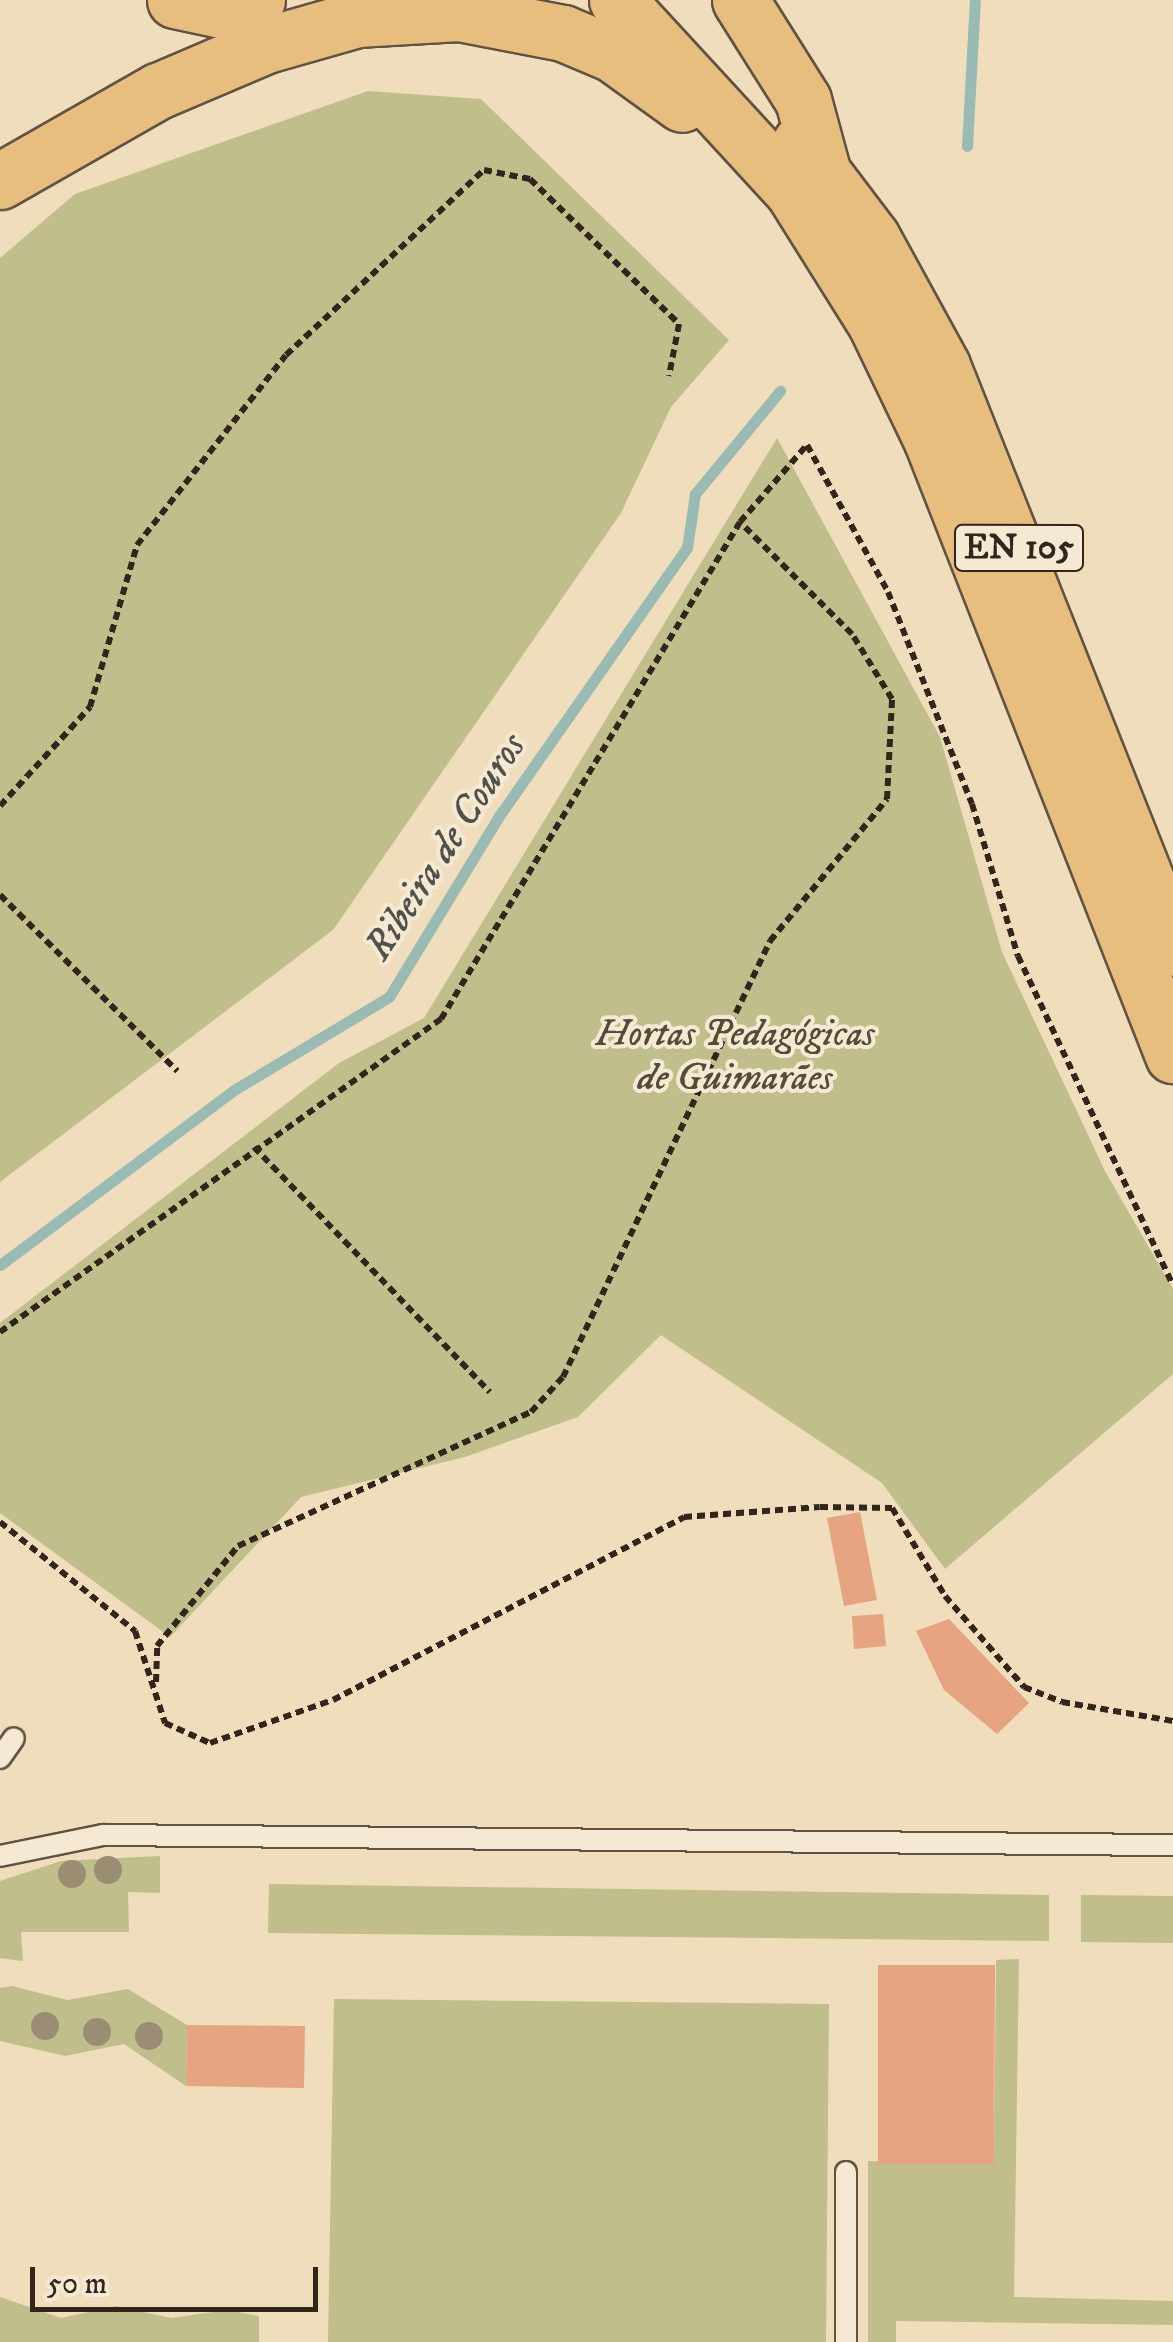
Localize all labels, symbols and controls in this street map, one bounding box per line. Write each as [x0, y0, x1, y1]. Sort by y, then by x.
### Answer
road number: EN 105 [954, 518, 1084, 578]
water label: Ribeira de Couros [355, 725, 537, 969]
park label: Hortas Pedagógicas de Guimarães [596, 1012, 874, 1102]
scale bar [35, 2247, 322, 2309]
text: 50 m [47, 2266, 107, 2303]

